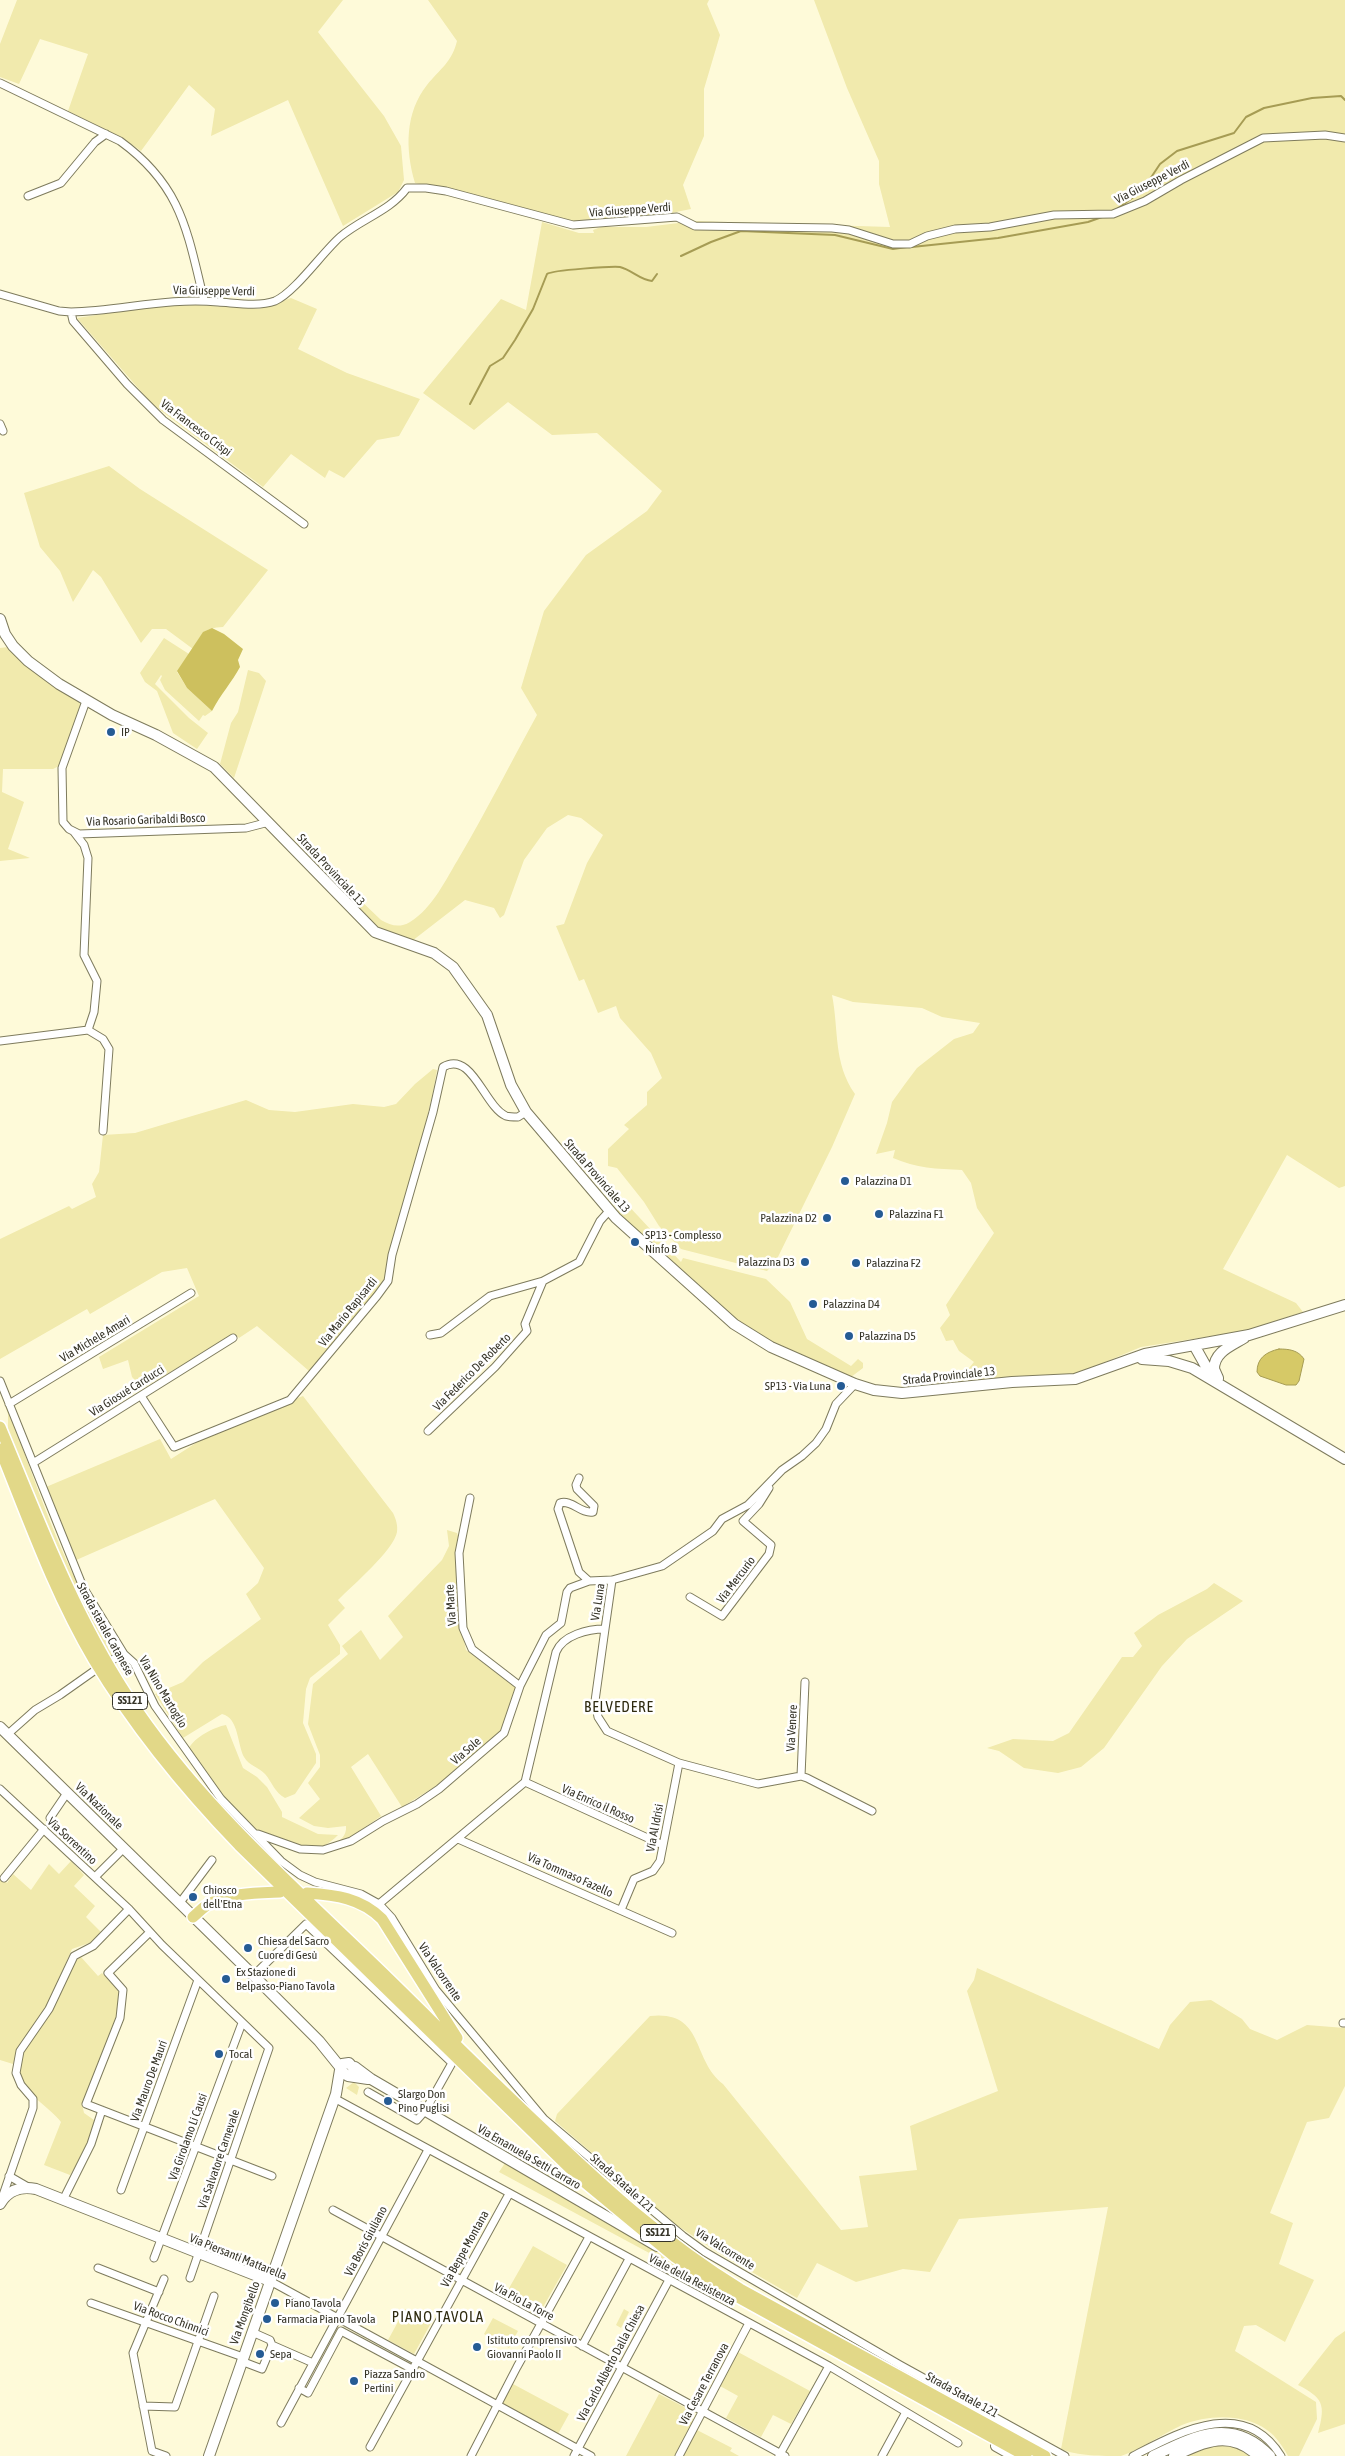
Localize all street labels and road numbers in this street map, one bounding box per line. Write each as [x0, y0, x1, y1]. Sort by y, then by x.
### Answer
street label: Via Giuseppe Verdi [1112, 157, 1192, 207]
street label: Via Giuseppe Verdi [589, 200, 671, 220]
street label: Via Giuseppe Verdi [173, 283, 255, 299]
street label: Via Francesco Crispi [158, 397, 234, 459]
street label: Via Rosario Garibaldi Bosco [86, 811, 206, 829]
street label: Strada Provinciale 13 [294, 831, 368, 909]
street label: Strada Provinciale 13 [561, 1136, 633, 1216]
street label: Via Mario Rapisardi [316, 1274, 380, 1350]
street label: Via Michele Amari [57, 1313, 133, 1365]
street label: Via Federico De Roberto [430, 1330, 514, 1414]
street label: Via Giosué Carducci [87, 1362, 167, 1420]
street label: Strada Provinciale 13 [902, 1364, 996, 1388]
street label: Via Mercurio [714, 1554, 758, 1606]
street label: Strada statale Catanese [74, 1580, 136, 1678]
street label: Via Luna [588, 1582, 608, 1622]
street label: Via Marte [442, 1584, 460, 1626]
street label: Via Nino Martoglio [136, 1653, 190, 1731]
road number: SS121 [112, 1692, 148, 1710]
street label: Via Venere [784, 1704, 800, 1752]
street label: Via Sole [448, 1734, 484, 1768]
street label: Via Nazionale [72, 1780, 126, 1832]
street label: Via Enrico il Rosso [559, 1782, 637, 1826]
street label: Via Al Idrisi [643, 1803, 667, 1853]
street label: Via Sorrentino [44, 1814, 100, 1868]
street label: Via Tommaso Fazello [525, 1850, 615, 1900]
street label: Via Valcorrente [415, 1940, 465, 2004]
street label: Via Mauro De Mauri [128, 2038, 170, 2124]
street label: Via Girolamo Li Causi [166, 2091, 210, 2183]
street label: Via Salvatore Carnevale [195, 2107, 243, 2211]
street label: Via Emanuela Setti Carraro [475, 2122, 583, 2192]
street label: Strada Statale 121 [587, 2151, 657, 2215]
street label: Via Boris Giuliano [342, 2204, 390, 2278]
street label: Via Beppe Montana [438, 2208, 492, 2290]
road number: SS121 [640, 2224, 676, 2242]
street label: Via Valcorrente [693, 2225, 757, 2273]
street label: Via Piersanti Mattarella [187, 2231, 289, 2283]
street label: Viale della Resistenza [646, 2251, 738, 2309]
street label: Via Mongibello [227, 2279, 263, 2347]
street label: Via Pio La Torre [491, 2280, 557, 2324]
street label: Via Rocco Chinnici [131, 2299, 211, 2339]
street label: Via Carlo Alberto Dalla Chiesa [574, 2302, 648, 2424]
street label: Via Cesare Terranova [676, 2340, 732, 2428]
street label: Strada Statale 121 [923, 2369, 1001, 2421]

